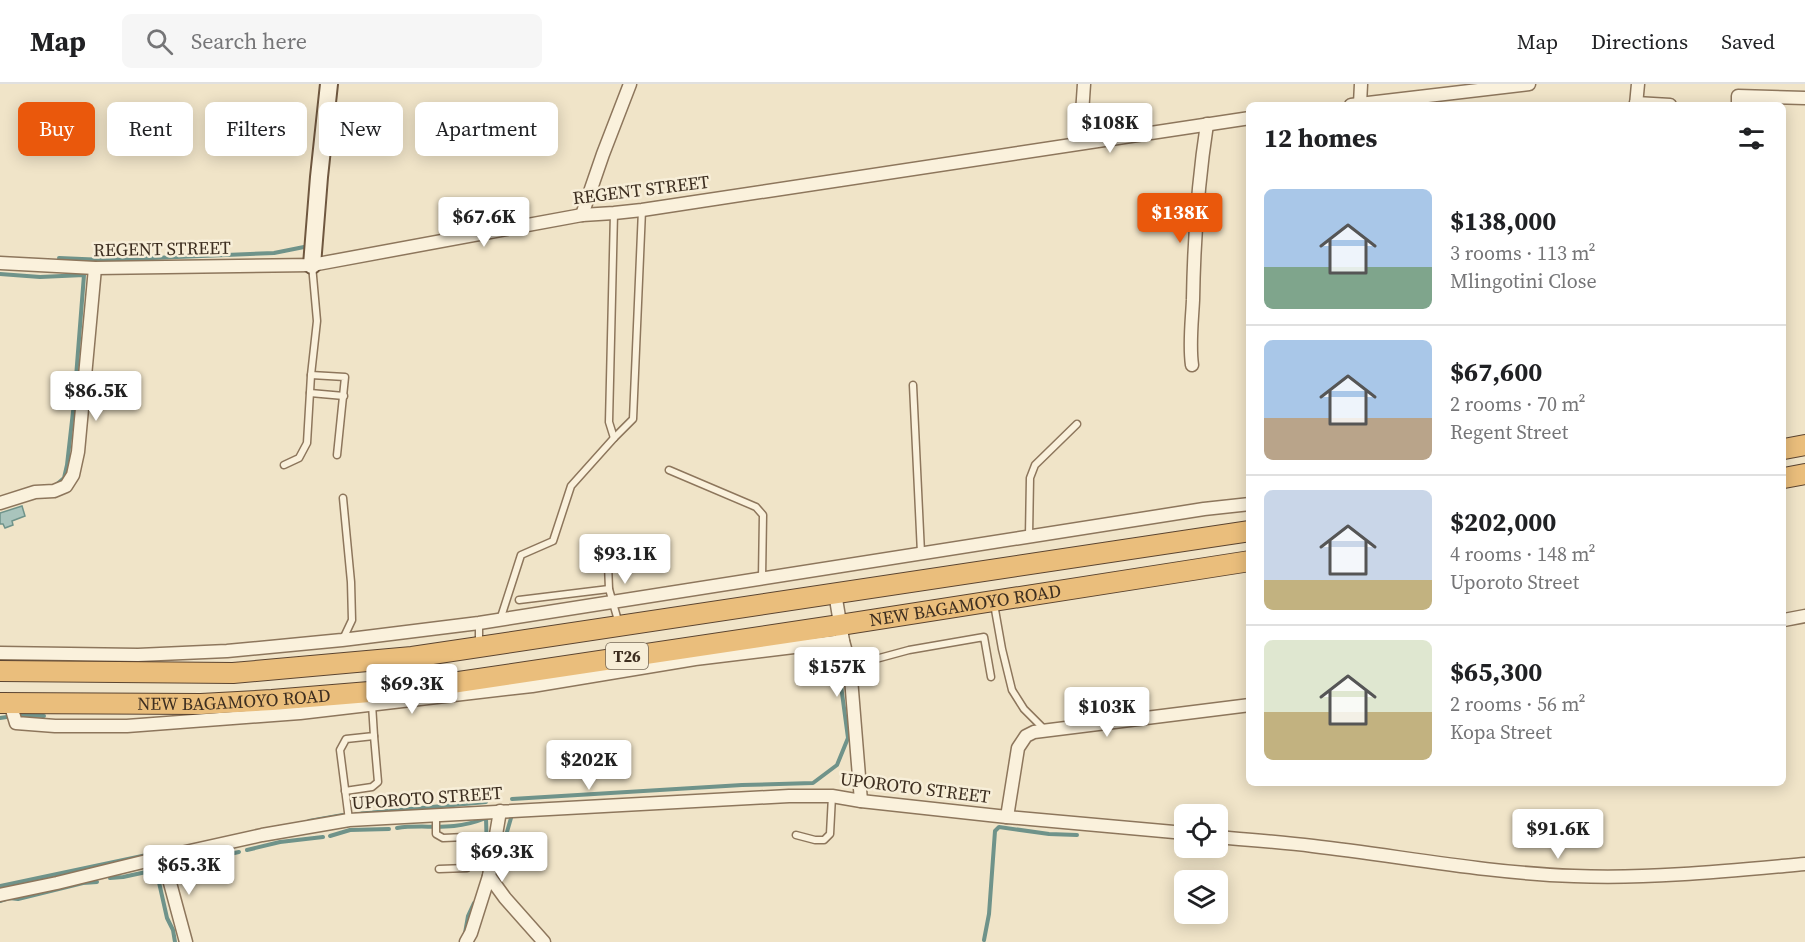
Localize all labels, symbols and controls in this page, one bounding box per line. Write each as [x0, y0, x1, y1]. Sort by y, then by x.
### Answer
search box [122, 14, 542, 68]
text: Map [30, 22, 86, 60]
icon: search [143, 25, 176, 58]
text: Search here [191, 26, 307, 56]
text: Map [1517, 27, 1558, 56]
text: Directions [1591, 27, 1688, 56]
text: Saved [1721, 27, 1775, 56]
chip: Buy [18, 102, 95, 156]
chip: Rent [107, 102, 193, 156]
chip: Filters [205, 102, 307, 156]
chip: New [319, 102, 403, 156]
chip: Apartment [415, 102, 558, 156]
pin: $108K [1068, 103, 1152, 154]
text: $108K [1081, 108, 1139, 136]
text: 12 homes [1264, 120, 1377, 156]
icon: filters [1735, 122, 1768, 155]
street label: REGENT STREET [571, 169, 711, 210]
pin: $138K [1138, 193, 1222, 244]
pin: $67.6K [435, 197, 533, 248]
text: $138K [1151, 198, 1209, 226]
text: $67.6K [452, 202, 516, 230]
text: $138,000 [1450, 203, 1556, 239]
icon: home [1312, 213, 1384, 285]
street label: REGENT STREET [93, 235, 231, 262]
text: 3 rooms · 113 m² [1450, 239, 1596, 267]
text: Mlingotini Close [1450, 267, 1597, 295]
text: $67,600 [1450, 354, 1542, 390]
icon: home [1312, 364, 1384, 436]
pin: $86.5K [47, 371, 145, 422]
text: $86.5K [64, 376, 128, 404]
text: 2 rooms · 70 m² [1450, 390, 1586, 418]
text: Regent Street [1450, 418, 1568, 446]
text: $202,000 [1450, 504, 1556, 540]
icon: home [1312, 514, 1384, 586]
pin: $93.1K [576, 534, 674, 585]
text: $93.1K [593, 539, 657, 567]
text: 4 rooms · 148 m² [1450, 540, 1596, 568]
text: Uporoto Street [1450, 568, 1579, 596]
street label: NEW BAGAMOYO ROAD [868, 578, 1063, 632]
road number: T26 [606, 643, 648, 669]
pin: $157K [795, 647, 879, 698]
text: $157K [808, 652, 866, 680]
text: $65,300 [1450, 654, 1542, 690]
pin: $69.3K [363, 664, 461, 715]
icon: home [1312, 664, 1384, 736]
text: $69.3K [380, 669, 444, 697]
street label: NEW BAGAMOYO ROAD [137, 682, 331, 716]
pin: $103K [1065, 687, 1149, 738]
text: 2 rooms · 56 m² [1450, 690, 1586, 718]
text: $103K [1078, 692, 1136, 720]
text: Kopa Street [1450, 718, 1552, 746]
pin: $202K [547, 740, 631, 791]
text: $202K [560, 745, 618, 773]
street label: UPOROTO STREET [838, 766, 992, 809]
street label: UPOROTO STREET [351, 780, 503, 815]
map controls [1174, 804, 1228, 924]
button: locate [1174, 804, 1228, 858]
pin: $91.6K [1509, 809, 1607, 860]
text: $91.6K [1526, 814, 1590, 842]
pin: $69.3K [453, 832, 551, 883]
text: $69.3K [470, 837, 534, 865]
pin: $65.3K [140, 845, 238, 896]
text: $65.3K [157, 850, 221, 878]
button: layers [1174, 870, 1228, 924]

